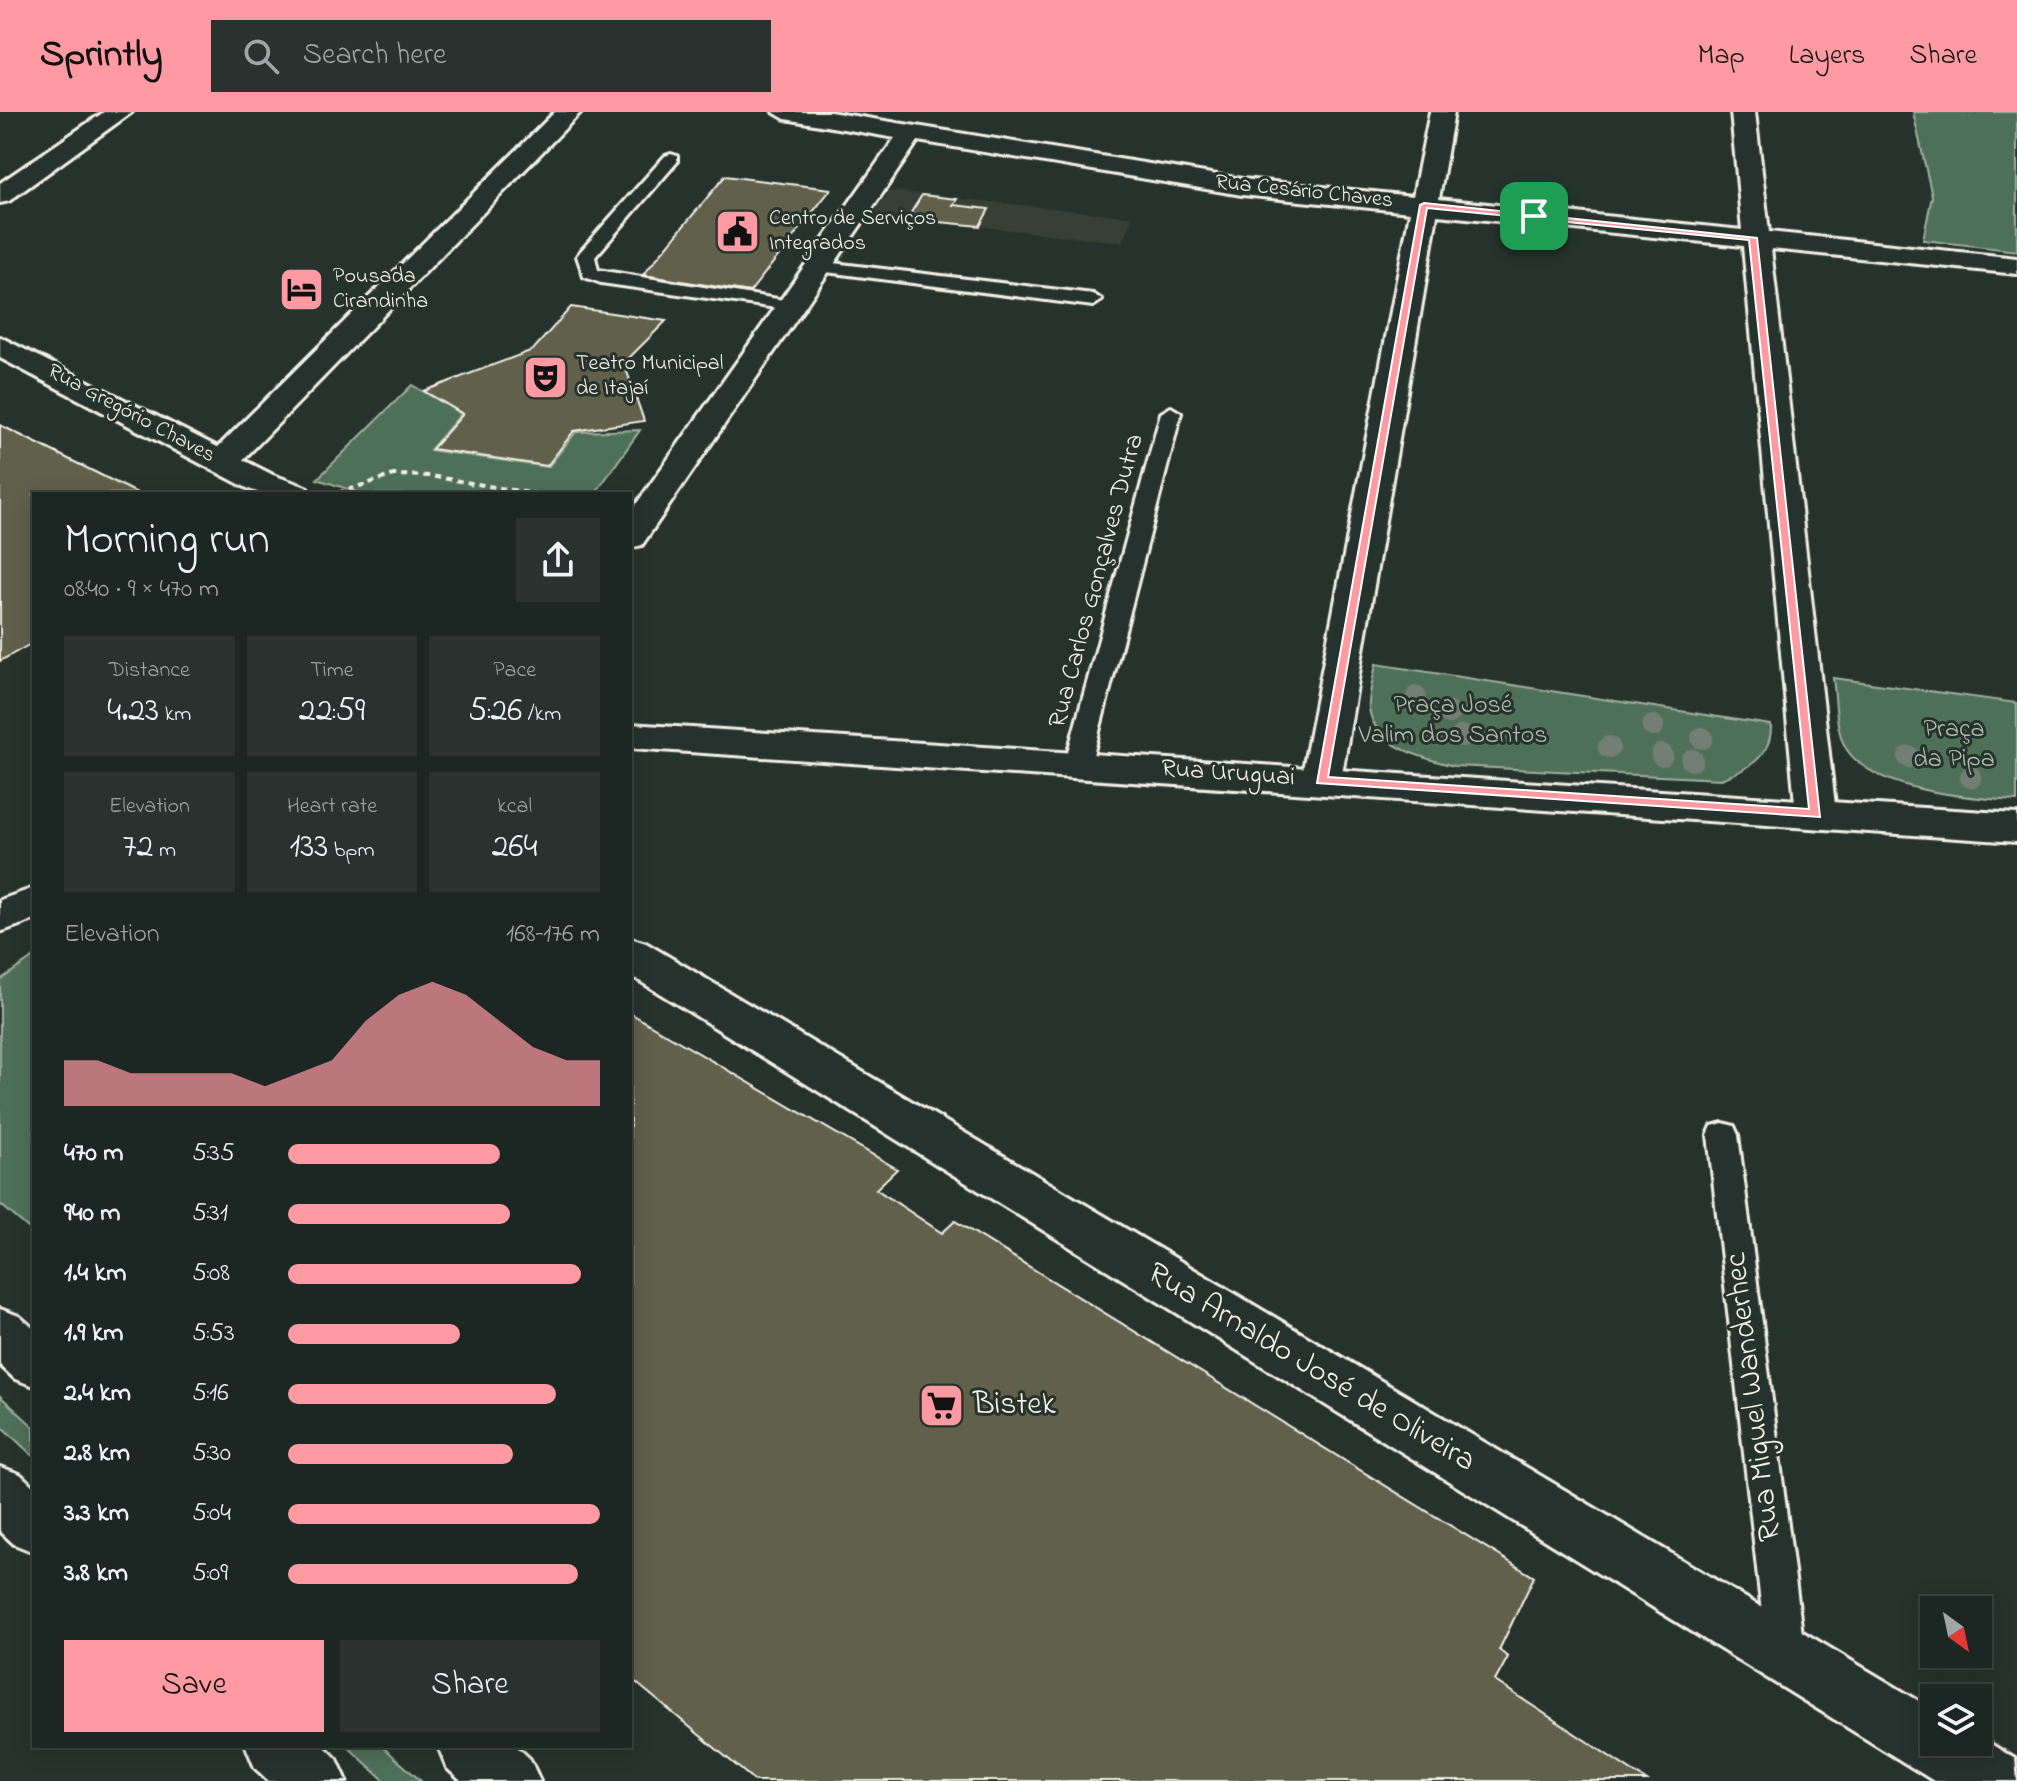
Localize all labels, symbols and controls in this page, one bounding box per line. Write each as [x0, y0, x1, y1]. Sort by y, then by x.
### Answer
search box [211, 20, 771, 92]
text: Sprintly [40, 28, 163, 84]
icon: search [239, 34, 283, 78]
text: Search here [303, 34, 446, 78]
text: Map [1697, 36, 1745, 77]
text: Layers [1789, 36, 1865, 77]
text: Share [1909, 36, 1977, 77]
street label: Rua Cesário Chaves [1213, 167, 1395, 217]
pin [1500, 182, 1568, 250]
icon: arrive [1512, 194, 1556, 238]
place label: Centro de Serviços Integrados [769, 203, 936, 261]
public building icon: Centro de Serviços Integrados [714, 208, 762, 256]
place label: Pousada Cirandinha [333, 261, 428, 318]
hotel icon: Pousada Cirandinha [278, 266, 326, 314]
place label: Teatro Municipal de Itajaí [576, 348, 723, 405]
theatre icon: Teatro Municipal de Itajaí [521, 353, 569, 401]
street label: Rua Gregório Chaves [41, 356, 221, 473]
street label: Rua Carlos Gonçalves Dutra [1039, 430, 1155, 732]
text: Morning run [64, 509, 270, 573]
button: share [516, 518, 600, 602]
text: 08:40 · 9 × 470 m [64, 571, 219, 609]
text: Distance [109, 655, 190, 687]
text: Time [310, 655, 354, 687]
text: Pace [493, 655, 536, 687]
text: 4.23 [107, 687, 159, 737]
text: 22:59 [299, 687, 365, 737]
text: 5:26 [468, 687, 522, 737]
park label: Praça José Valim dos Santos [1358, 687, 1547, 755]
text: km [159, 699, 191, 731]
text: /km [522, 699, 561, 731]
park label: Praça da Pipa [1913, 711, 1995, 779]
street label: Rua Uruguai [1160, 750, 1296, 798]
text: Elevation [109, 791, 190, 823]
text: Heart rate [287, 791, 377, 823]
text: kcal [497, 791, 532, 823]
text: 72 [123, 823, 153, 873]
text: 133 [289, 823, 328, 873]
text: 264 [492, 823, 538, 873]
text: m [153, 835, 176, 867]
text: bpm [328, 835, 375, 867]
text: Elevation [64, 916, 160, 954]
text: 168–176 m [506, 916, 600, 954]
text: 470 m [64, 1135, 123, 1173]
text: 5:35 [192, 1135, 235, 1173]
text: 940 m [64, 1195, 120, 1233]
text: 5:31 [192, 1195, 228, 1233]
street label: Rua Miguel Wanderhec [1713, 1249, 1795, 1544]
street label: Rua Arnaldo José de Oliveira [1138, 1251, 1484, 1485]
text: 1.4 km [64, 1255, 126, 1293]
text: 5:08 [192, 1255, 230, 1293]
text: 1.9 km [64, 1315, 123, 1353]
text: 5:53 [192, 1315, 235, 1353]
text: 2.4 km [64, 1375, 131, 1413]
text: 5:16 [192, 1375, 229, 1413]
supermarket icon: Bistek [918, 1381, 966, 1429]
place label: Bistek [972, 1382, 1057, 1429]
text: 2.8 km [64, 1435, 130, 1473]
text: 5:30 [192, 1435, 231, 1473]
text: 3.3 km [64, 1495, 129, 1533]
text: 5:04 [192, 1495, 231, 1533]
text: 3.8 km [64, 1555, 128, 1593]
text: 5:09 [192, 1555, 228, 1593]
north arrow [1920, 1596, 1992, 1668]
map controls [1920, 1596, 1992, 1756]
button: Save [64, 1640, 324, 1732]
button: Share [340, 1640, 600, 1732]
button: layers [1920, 1684, 1992, 1756]

